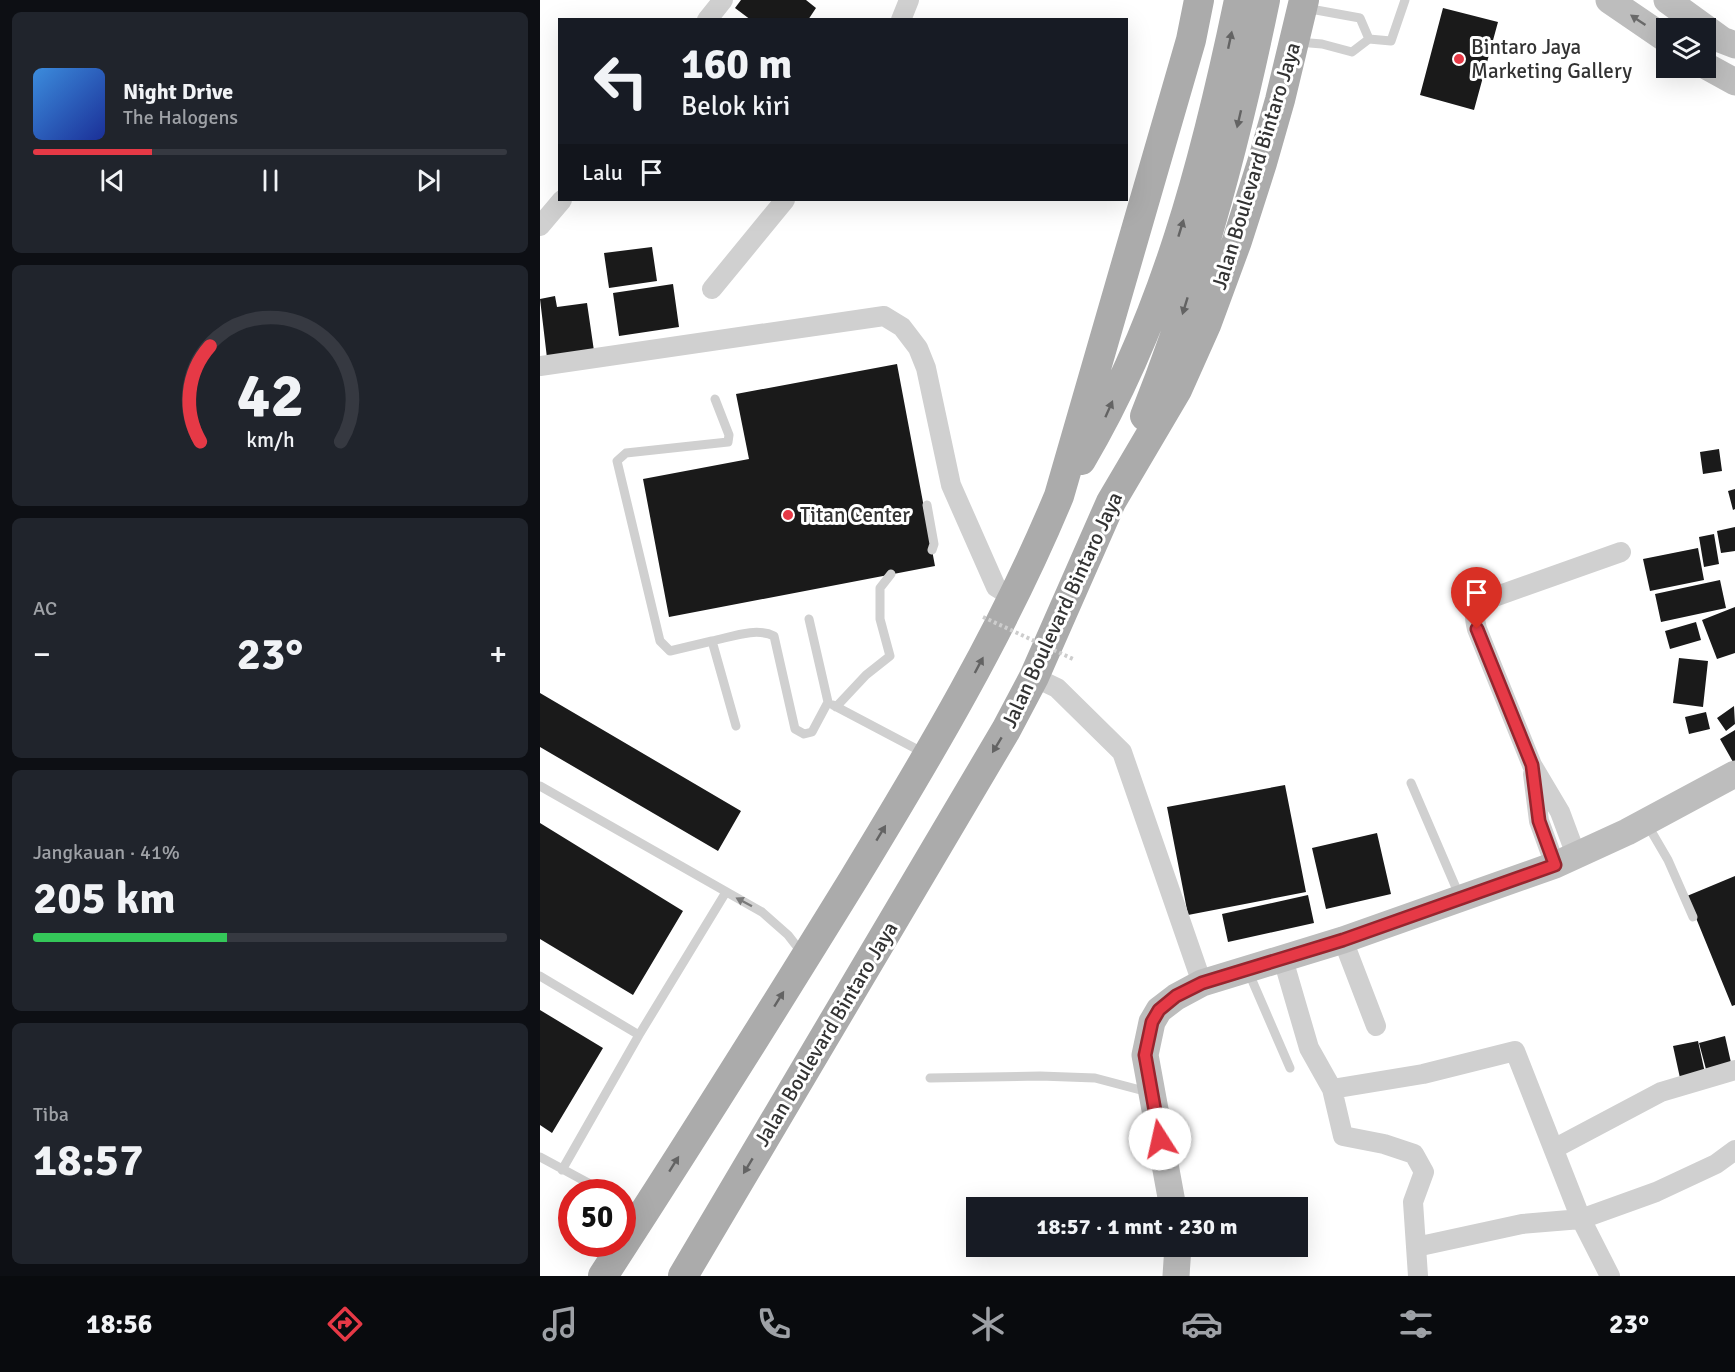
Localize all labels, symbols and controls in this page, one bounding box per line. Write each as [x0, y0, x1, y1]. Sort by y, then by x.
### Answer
one-way arrow [1629, 14, 1646, 25]
map controls [1656, 18, 1716, 78]
button: layers [1656, 18, 1716, 78]
one-way arrow [1226, 30, 1236, 49]
place label: Bintaro Jaya Marketing Gallery [1471, 34, 1632, 84]
text: 160 m [681, 39, 792, 90]
street label: Jalan Boulevard Bintaro Jaya [1206, 39, 1306, 293]
icon: left [582, 42, 660, 120]
marker: Bintaro Jaya Marketing Gallery [1452, 52, 1466, 66]
text: Night Drive [123, 78, 233, 105]
text: Belok kiri [681, 90, 790, 123]
text: The Halogens [123, 105, 238, 130]
one-way arrow [1234, 109, 1243, 128]
icon: arrive [635, 156, 668, 189]
text: Lalu [582, 159, 623, 186]
icon: previous [96, 164, 129, 197]
icon: pause [254, 164, 287, 197]
icon: next [412, 164, 445, 197]
one-way arrow [1177, 219, 1186, 237]
one-way arrow [1180, 297, 1189, 315]
text: 42 [236, 357, 304, 434]
one-way arrow [1104, 401, 1113, 418]
text: km/h [246, 428, 294, 454]
street label: Jalan Boulevard Bintaro Jaya [996, 488, 1128, 732]
place label: Titan Center [800, 502, 910, 528]
marker: Titan Center [781, 508, 795, 522]
pin [1451, 567, 1502, 629]
icon: arrive [1460, 576, 1493, 609]
text: AC [33, 596, 57, 621]
text: 23° [237, 627, 303, 682]
text: − [33, 634, 51, 675]
text: + [489, 634, 507, 675]
one-way arrow [974, 656, 984, 673]
one-way arrow [992, 737, 1002, 754]
one-way arrow [876, 825, 887, 841]
text: Jangkauan · 41% [33, 840, 180, 865]
text: 205 km [33, 871, 176, 926]
one-way arrow [735, 897, 752, 907]
street label: Jalan Boulevard Bintaro Jaya [749, 917, 903, 1151]
one-way arrow [773, 991, 784, 1007]
text: Tiba [33, 1102, 69, 1127]
position arrow [1128, 1107, 1192, 1171]
text: 18:57 [33, 1133, 143, 1188]
one-way arrow [668, 1156, 679, 1172]
one-way arrow [743, 1158, 753, 1175]
speed limit sign: 50 [558, 1179, 636, 1257]
text: 18:57 · 1 mnt · 230 m [1037, 1213, 1237, 1240]
icon: directions [324, 1303, 366, 1345]
icon: music [539, 1303, 581, 1345]
icon: phone [753, 1303, 795, 1345]
icon: climate [967, 1303, 1009, 1345]
icon: car [1181, 1303, 1223, 1345]
icon: filters [1395, 1303, 1437, 1345]
text: 18:56 [86, 1308, 152, 1341]
text: 23° [1609, 1308, 1649, 1341]

